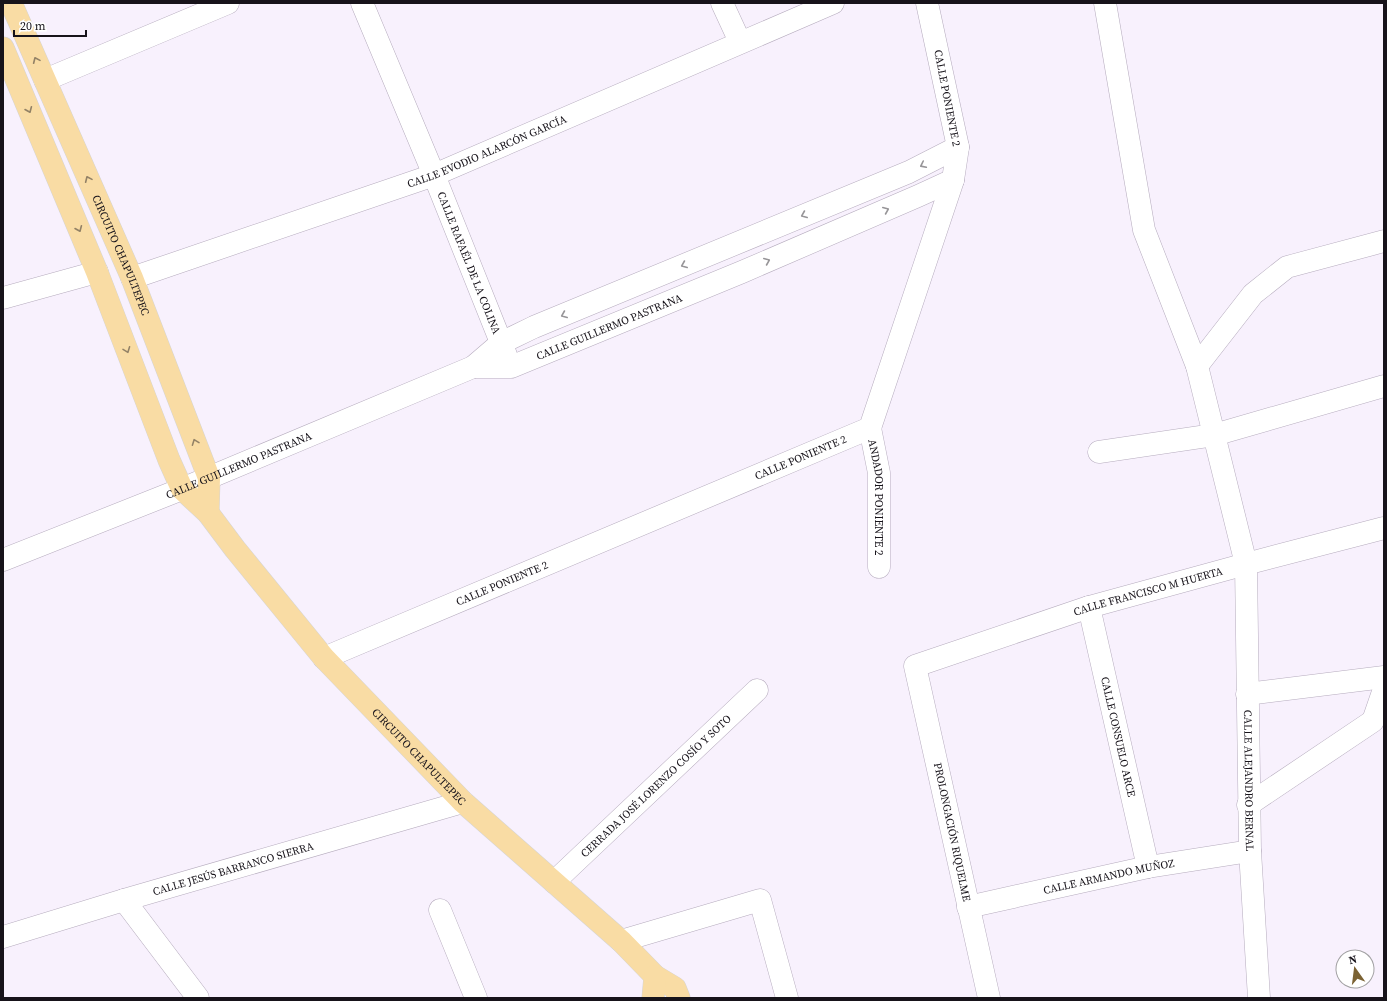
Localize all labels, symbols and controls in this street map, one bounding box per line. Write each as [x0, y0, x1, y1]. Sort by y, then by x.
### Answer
scale bar [14, 12, 86, 38]
text: 20 m [20, 18, 46, 34]
street label: CALLE PONIENTE 2 [930, 48, 964, 148]
one-way arrow [33, 56, 41, 64]
one-way arrow [24, 105, 32, 113]
street label: CALLE EVODIO ALARCÓN GARCÍA [405, 111, 570, 191]
one-way arrow [920, 160, 928, 167]
one-way arrow [85, 175, 93, 183]
street label: CALLE RAFAÉL DE LA COLINA [434, 189, 505, 337]
street label: CIRCUITO CHAPULTEPEC [89, 192, 153, 317]
one-way arrow [882, 207, 890, 215]
one-way arrow [800, 211, 807, 219]
one-way arrow [74, 225, 82, 233]
one-way arrow [762, 258, 770, 266]
one-way arrow [680, 260, 688, 268]
street label: CALLE GUILLERMO PASTRANA [534, 290, 685, 363]
one-way arrow [560, 310, 568, 318]
one-way arrow [122, 347, 130, 354]
street label: CALLE GUILLERMO PASTRANA [164, 428, 314, 502]
street label: CALLE PONIENTE 2 [752, 431, 849, 483]
one-way arrow [192, 438, 200, 445]
street label: ANDADOR PONIENTE 2 [865, 438, 887, 556]
street label: CALLE PONIENTE 2 [454, 557, 551, 609]
street label: CALLE FRANCISCO M HUERTA [1071, 563, 1225, 619]
street label: CALLE CONSUELO ARCE [1098, 675, 1139, 799]
street label: CIRCUITO CHAPULTEPEC [369, 705, 469, 808]
street label: CALLE ALEJANDRO BERNAL [1241, 710, 1258, 852]
street label: CERRADA JOSÉ LORENZO COSÍO Y SOTO [577, 711, 734, 861]
street label: PROLONGACIÓN RIQUELME [930, 761, 974, 903]
street label: CALLE JESÚS BARRANCO SIERRA [151, 838, 316, 899]
street label: CALLE ARMANDO MUÑOZ [1042, 856, 1175, 898]
north arrow [1335, 949, 1375, 989]
text: N [1347, 952, 1358, 968]

